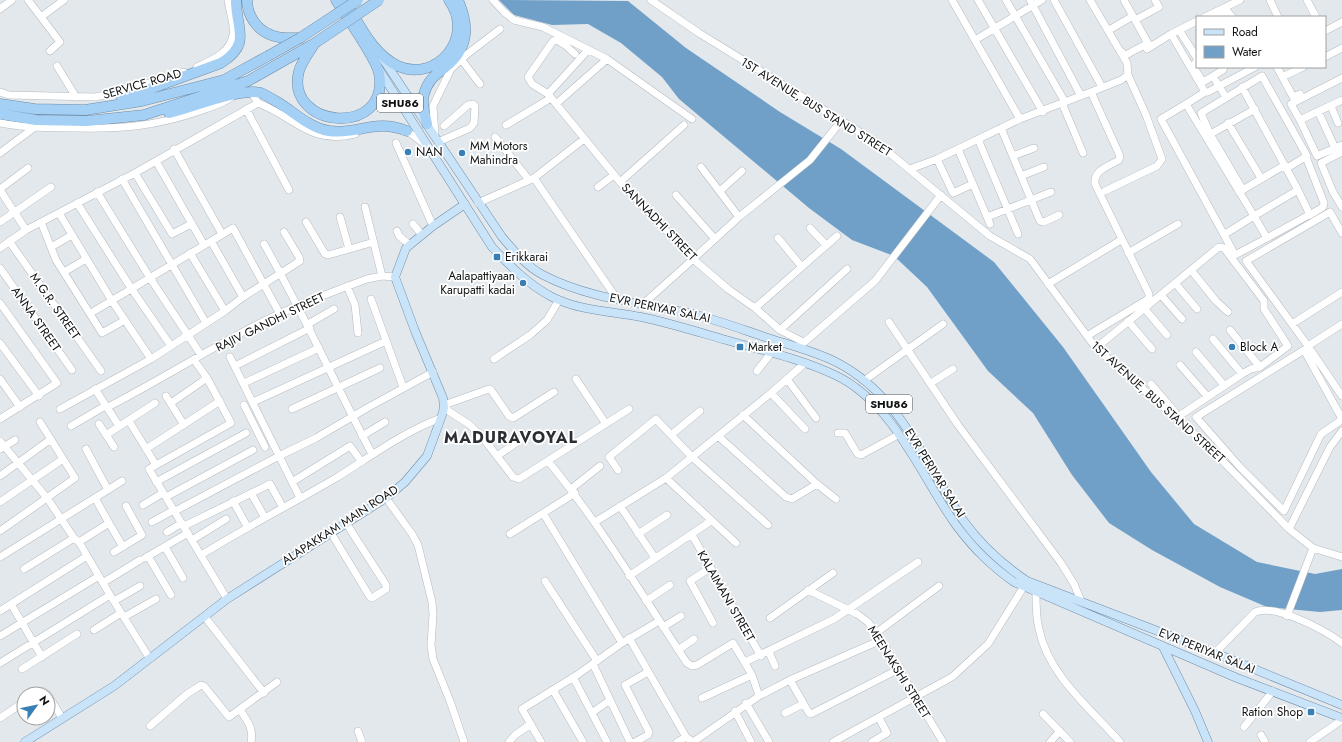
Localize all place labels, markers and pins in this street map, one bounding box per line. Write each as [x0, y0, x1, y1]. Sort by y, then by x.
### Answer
place label: MM Motors Mahindra [470, 137, 528, 169]
place label: NAN [416, 143, 443, 161]
marker: NAN [403, 147, 413, 157]
marker: MM Motors Mahindra [457, 148, 467, 158]
place label: Erikkarai [505, 248, 548, 266]
marker: Erikkarai [492, 252, 502, 262]
place label: Aalapattiyaan Karupatti kadai [440, 267, 515, 299]
marker: Aalapattiyaan Karupatti kadai [518, 278, 528, 288]
place label: Market [748, 338, 782, 356]
place label: Block A [1240, 338, 1279, 356]
marker: Market [735, 342, 745, 352]
marker: Block A [1227, 342, 1237, 352]
place label: Ration Shop [1242, 703, 1303, 721]
marker: Ration Shop [1306, 707, 1316, 717]

